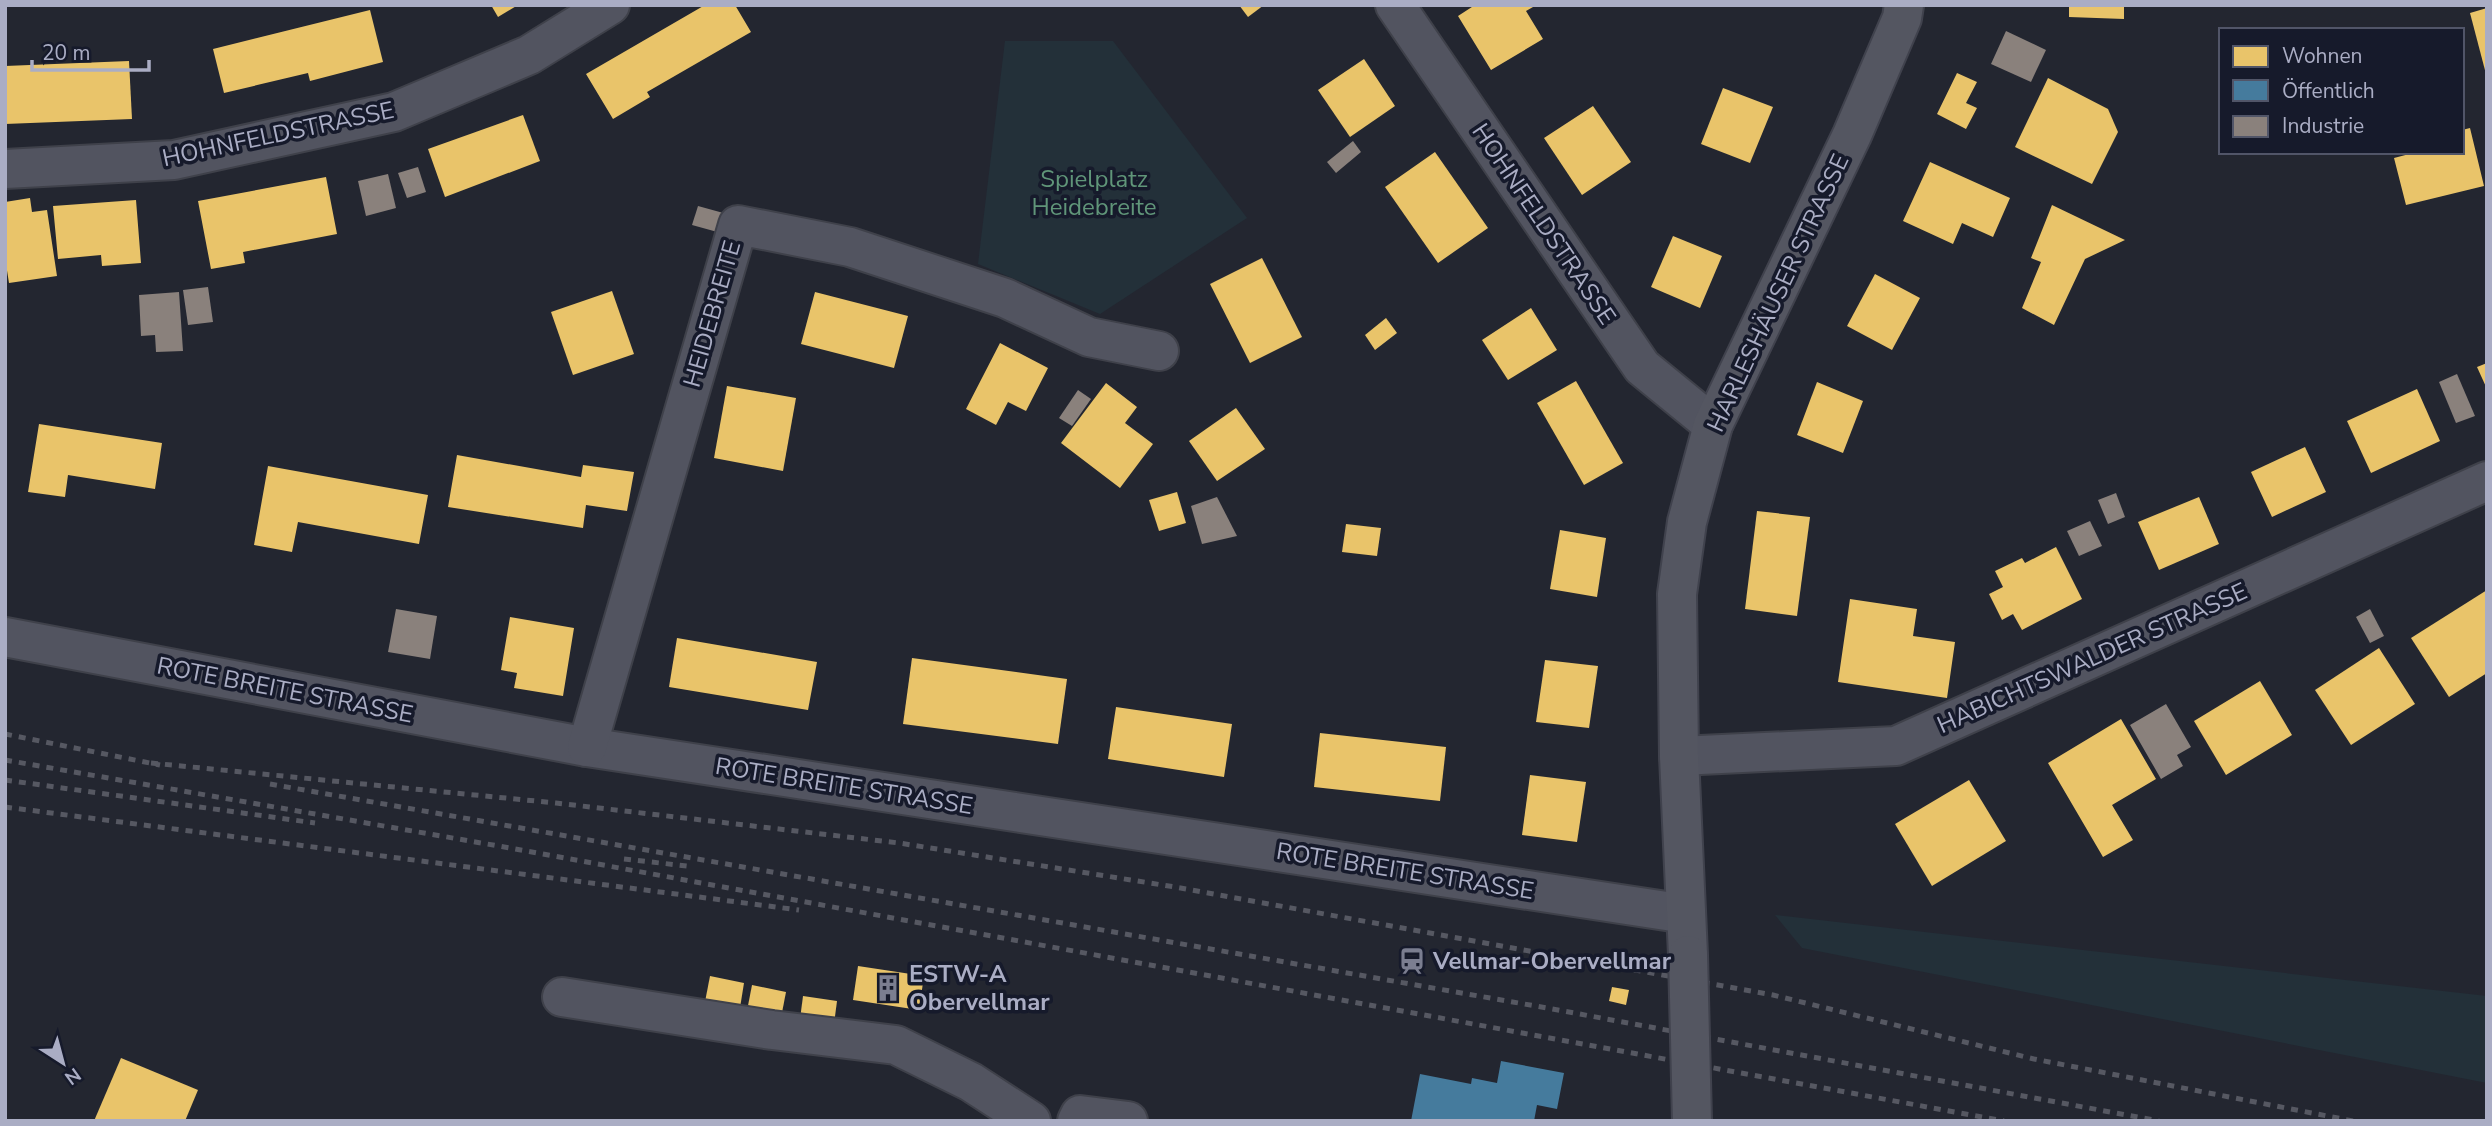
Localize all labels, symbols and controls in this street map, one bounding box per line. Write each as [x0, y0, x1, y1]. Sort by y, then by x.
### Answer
scale bar [32, 28, 149, 72]
legend [2219, 28, 2464, 154]
text: 20 m [42, 39, 91, 67]
text: Wohnen [2282, 42, 2363, 70]
text: Öffentlich [2282, 77, 2375, 105]
street label: HOHNFELDSTRASSE [159, 94, 397, 174]
text: Industrie [2282, 112, 2364, 140]
street label: HOHNFELDSTRASSE [1465, 117, 1623, 331]
street label: HARLESHÄUSER STRASSE [1699, 149, 1857, 437]
park label: Spielplatz Heidebreite [1031, 163, 1157, 223]
street label: HEIDEBREITE [676, 237, 748, 391]
street label: HABICHTSWALDER STRASSE [1932, 575, 2252, 741]
street label: ROTE BREITE STRASSE [154, 649, 416, 731]
street label: ROTE BREITE STRASSE [713, 750, 975, 822]
street label: ROTE BREITE STRASSE [1274, 835, 1536, 907]
place label: Vellmar-Obervellmar [1432, 945, 1672, 977]
station icon: Vellmar-Obervellmar [1397, 946, 1427, 976]
place label: ESTW-A Obervellmar [909, 958, 1050, 1018]
building icon: ESTW-A Obervellmar [873, 973, 903, 1003]
north arrow [28, 1028, 98, 1098]
text: N [59, 1061, 86, 1091]

